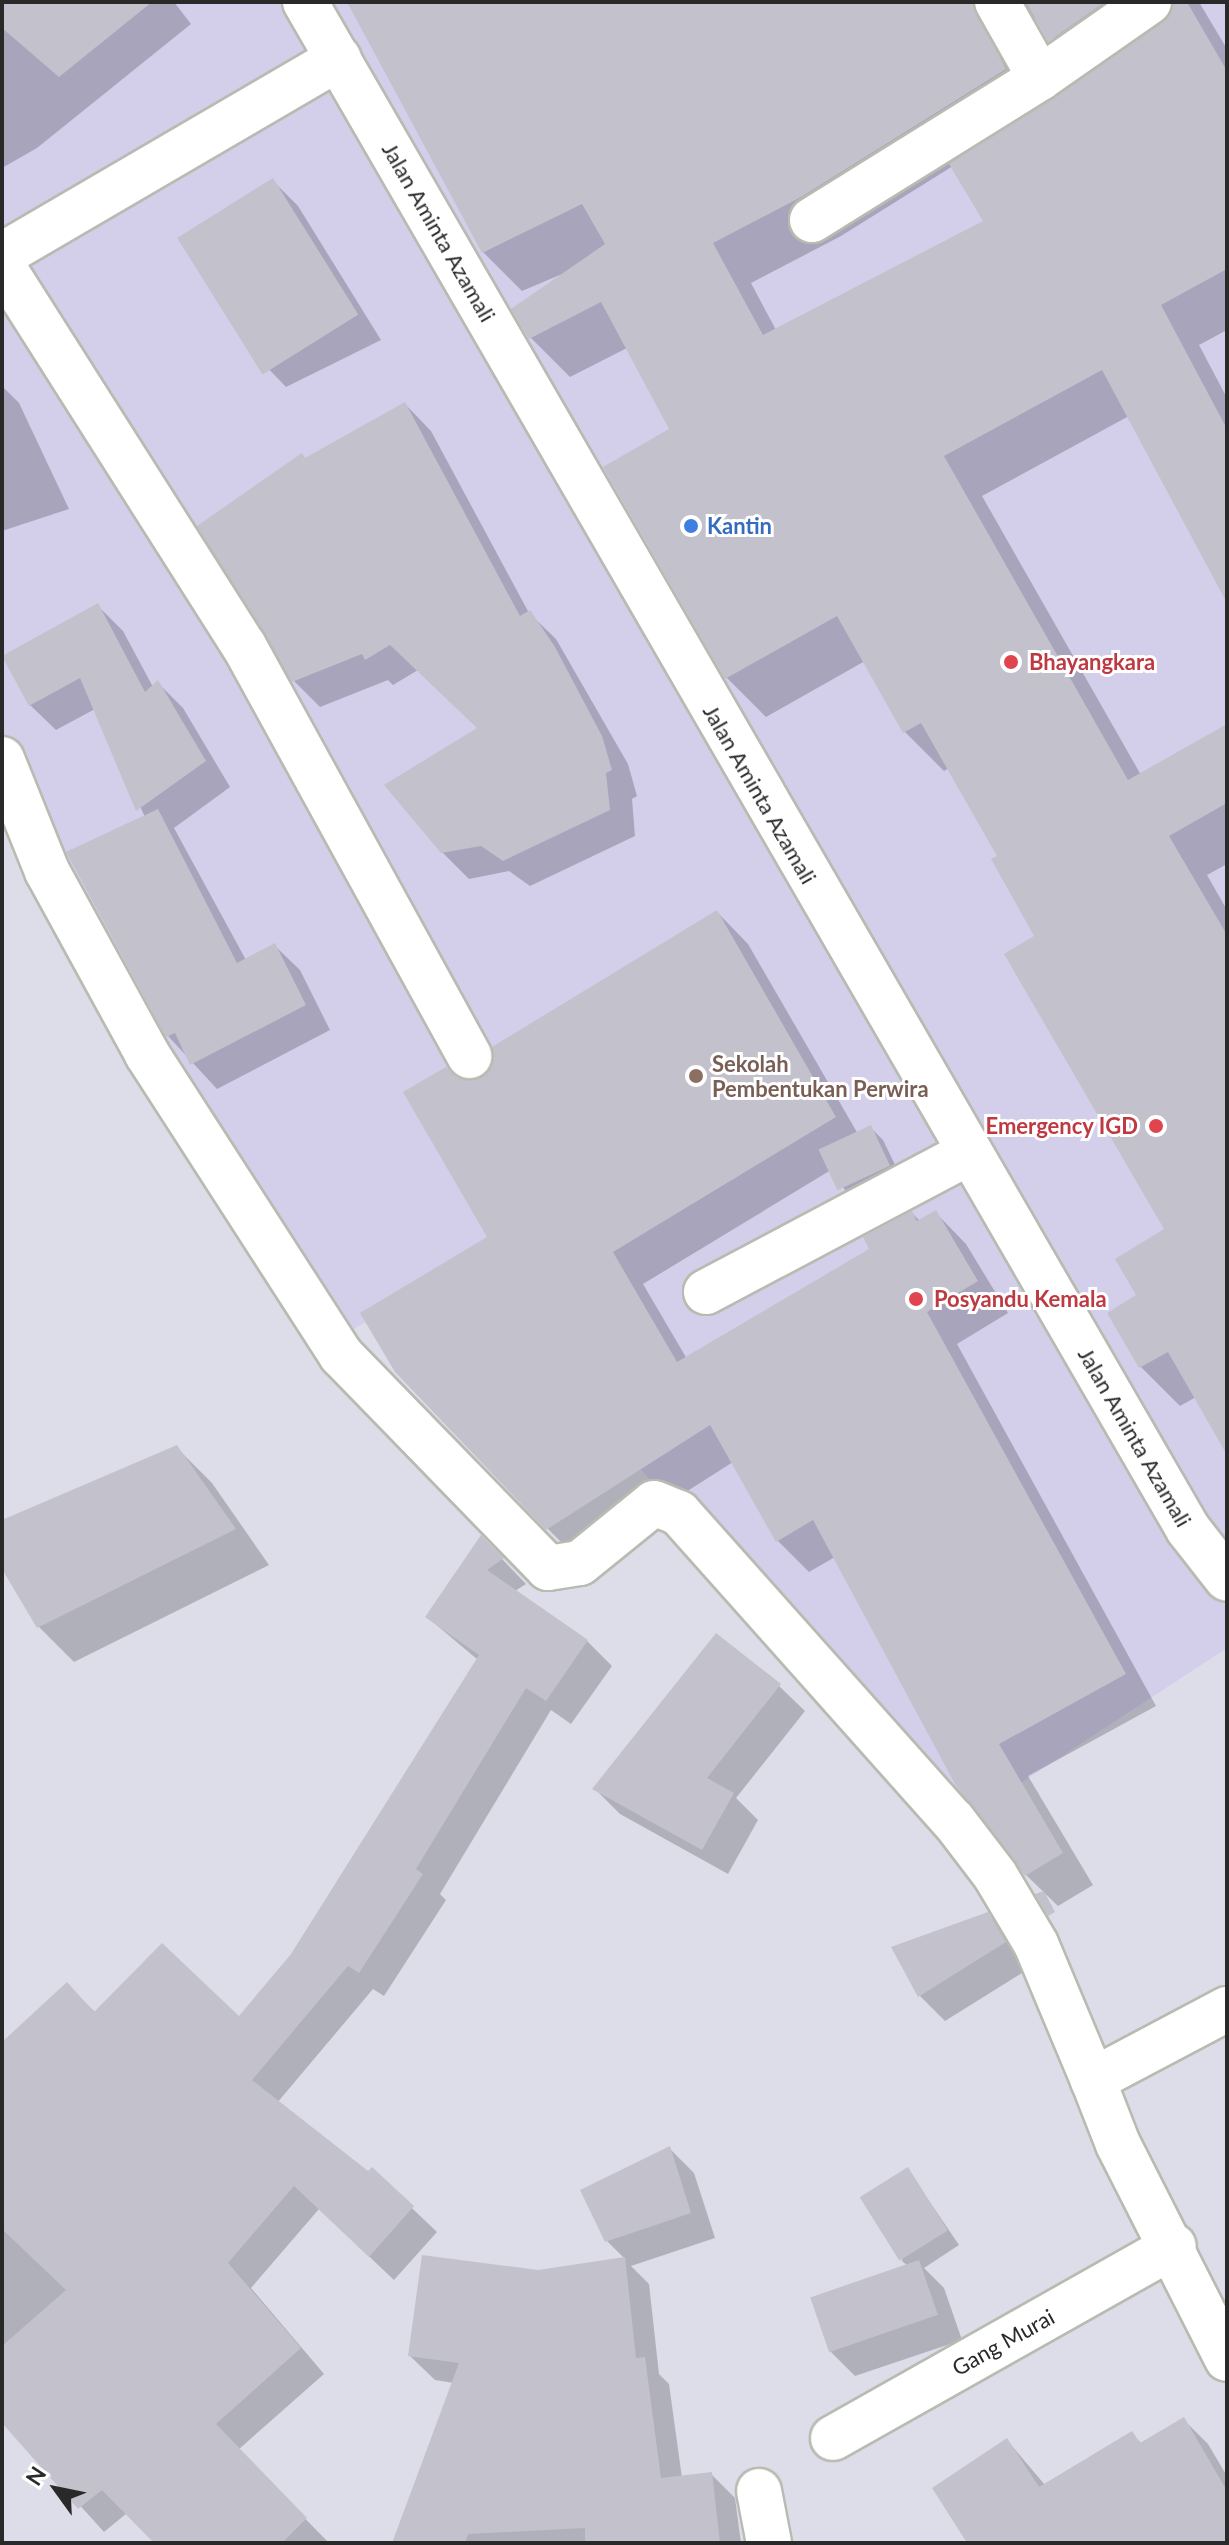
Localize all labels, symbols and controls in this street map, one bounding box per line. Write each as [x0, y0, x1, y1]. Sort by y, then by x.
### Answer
street label: Jalan Aminta Azamali [377, 137, 501, 327]
place label: Kantin [707, 513, 772, 539]
marker: Kantin [682, 517, 700, 535]
place label: Bhayangkara [1029, 649, 1155, 675]
marker: Bhayangkara [1000, 651, 1022, 673]
street label: Jalan Aminta Azamali [698, 699, 822, 889]
place label: Sekolah Pembentukan Perwira [712, 1050, 929, 1102]
marker: Sekolah Pembentukan Perwira [687, 1067, 705, 1085]
place label: Emergency IGD [985, 1113, 1138, 1139]
marker: Emergency IGD [1145, 1115, 1167, 1137]
place label: Posyandu Kemala [934, 1286, 1107, 1312]
marker: Posyandu Kemala [905, 1288, 927, 1310]
street label: Jalan Aminta Azamali [1073, 1342, 1197, 1532]
street label: Gang Murai [947, 2303, 1059, 2381]
north arrow [16, 2449, 96, 2529]
text: N [20, 2461, 51, 2490]

